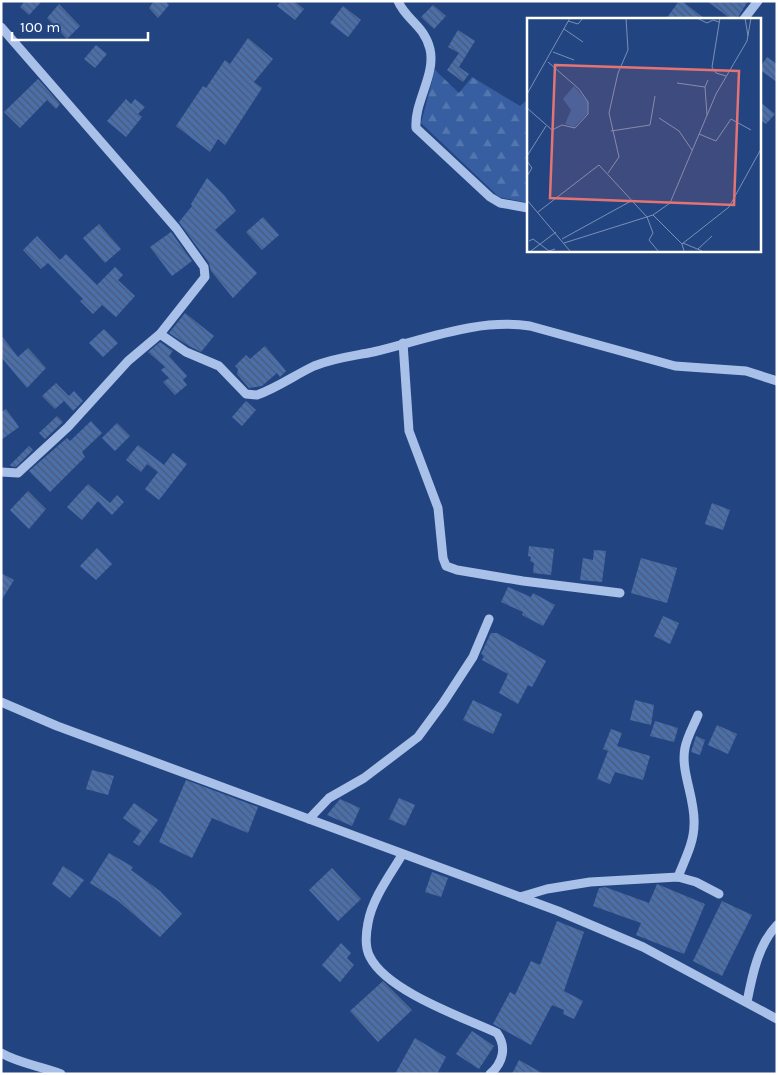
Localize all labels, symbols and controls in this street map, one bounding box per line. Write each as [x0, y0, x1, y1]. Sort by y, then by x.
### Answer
scale bar [12, 10, 149, 42]
text: 100 m [20, 18, 60, 36]
inset map [527, 18, 760, 251]

